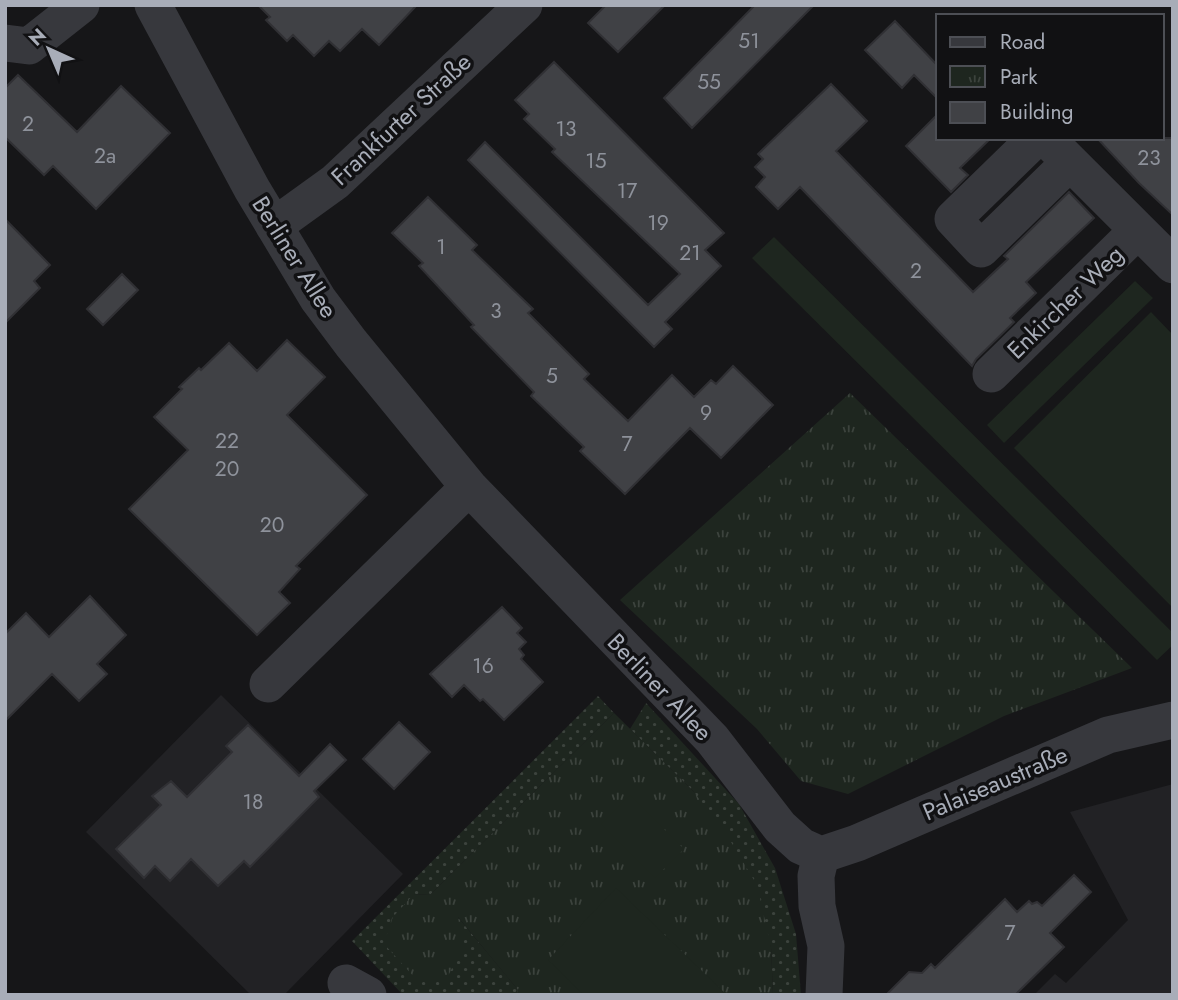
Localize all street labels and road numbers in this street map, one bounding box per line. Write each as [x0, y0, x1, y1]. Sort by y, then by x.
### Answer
street label: Frankfurter Straße [323, 45, 479, 193]
street label: Berliner Allee [244, 189, 346, 325]
street label: Enkircher Weg [999, 237, 1131, 367]
street label: Berliner Allee [600, 625, 720, 749]
street label: Palaiseaustraße [917, 737, 1073, 829]

